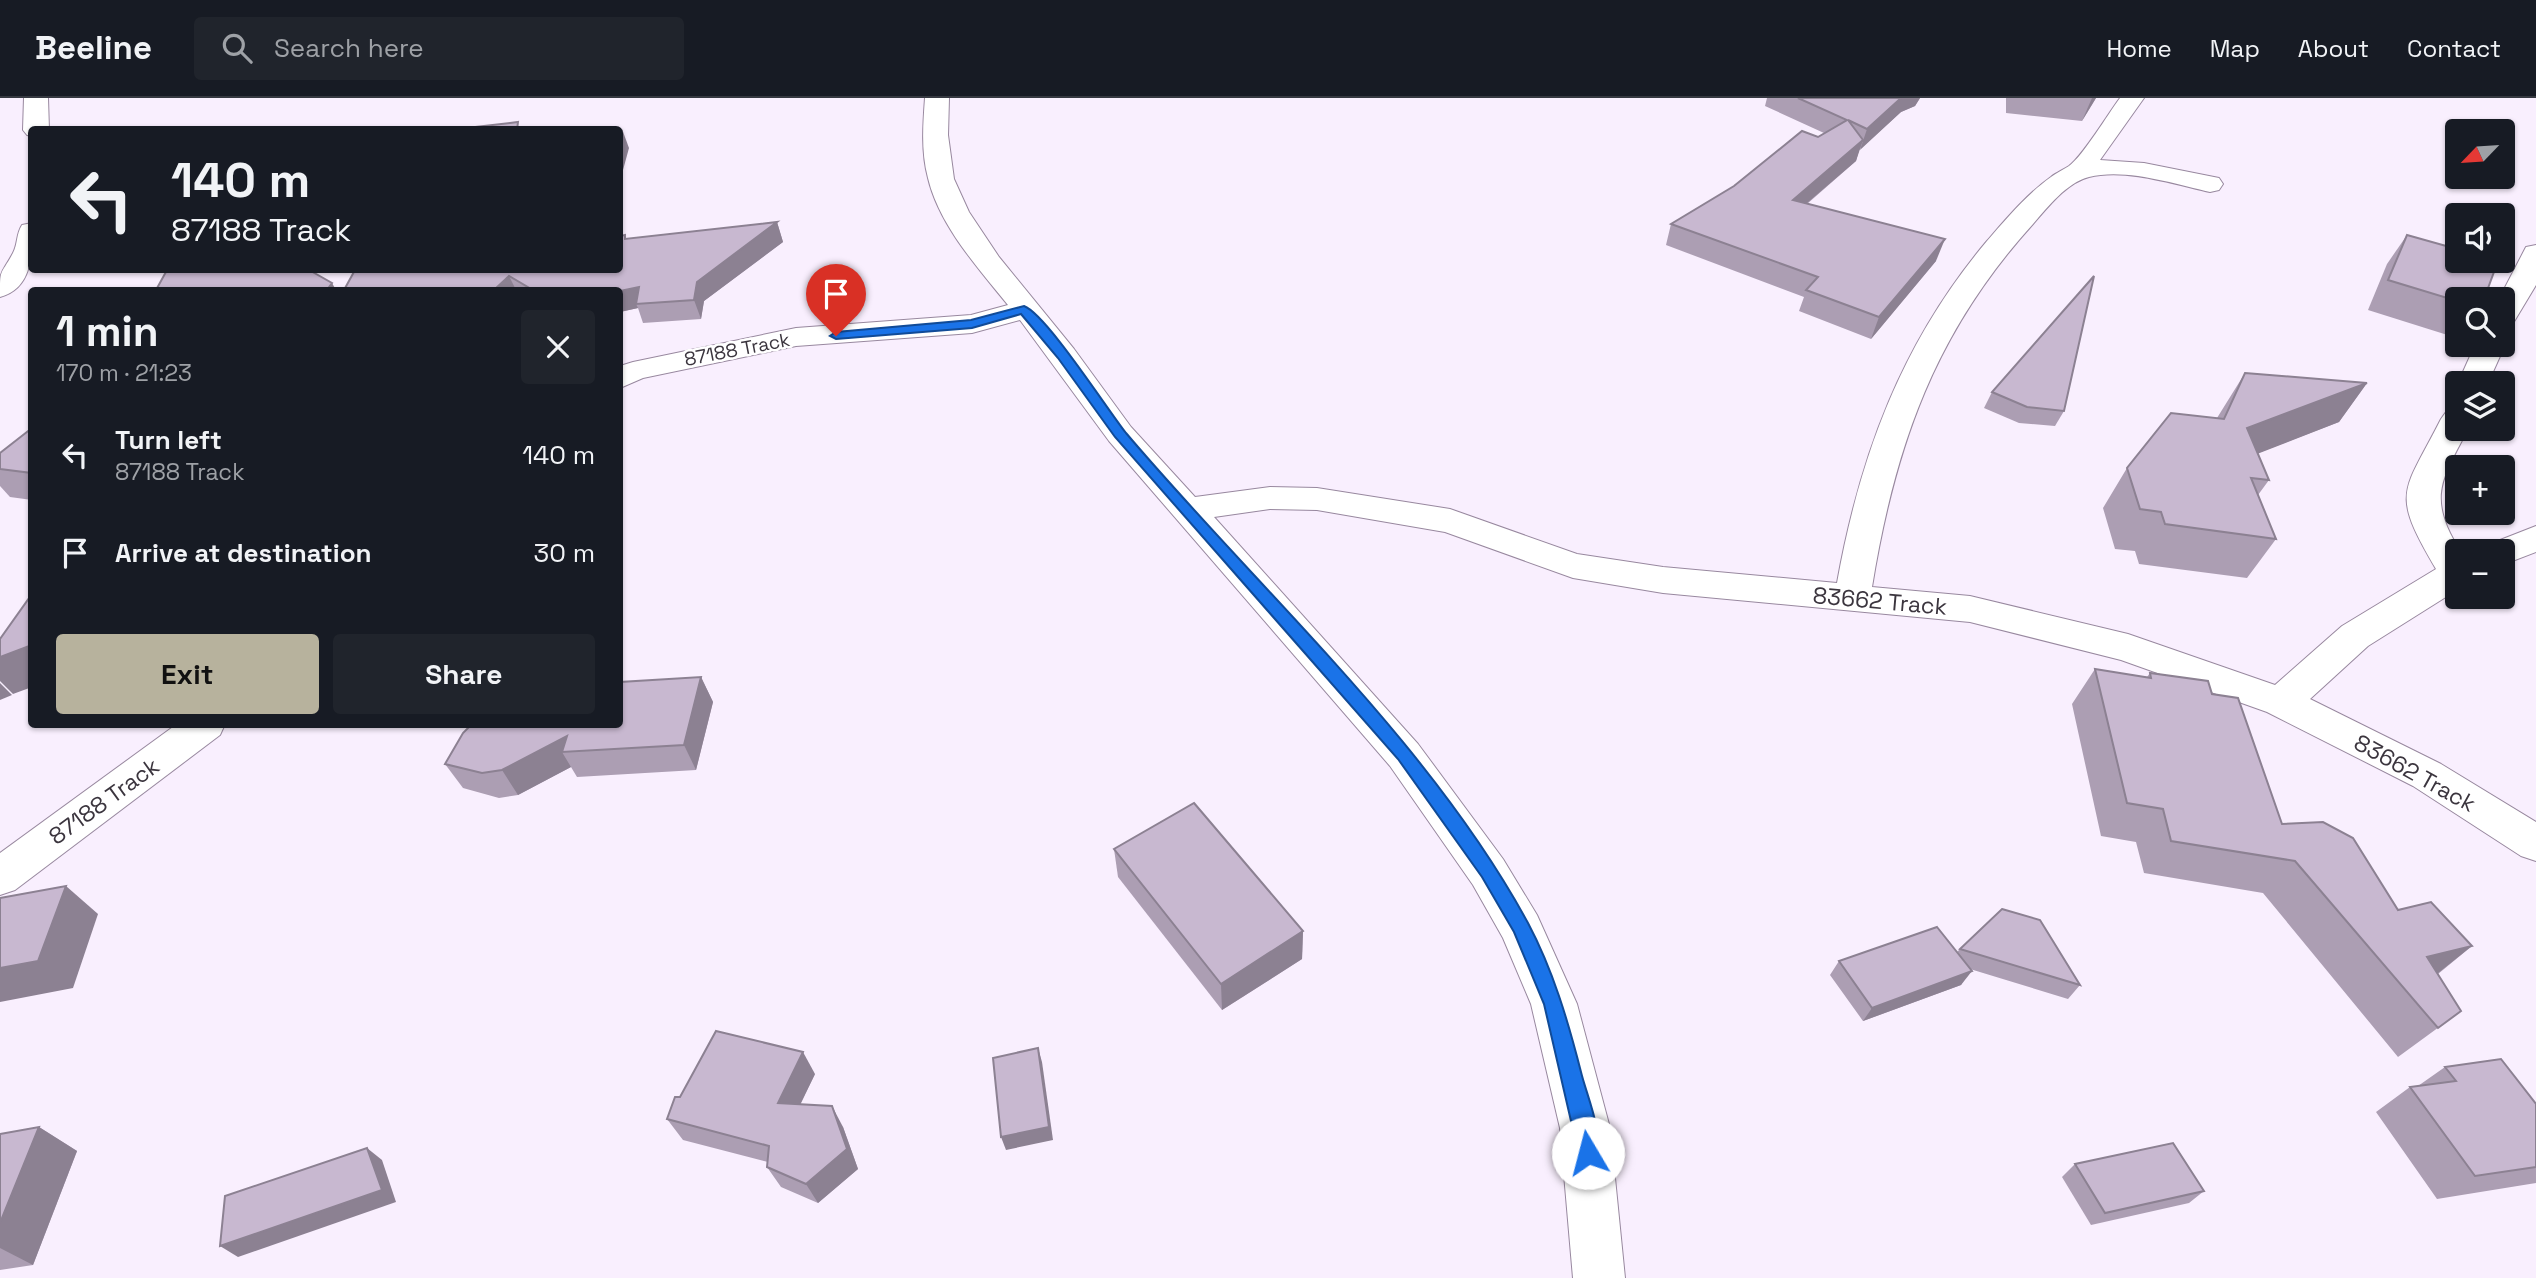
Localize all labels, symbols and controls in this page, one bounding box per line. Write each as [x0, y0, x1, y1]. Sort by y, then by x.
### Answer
search box [194, 17, 684, 80]
text: Beeline [35, 27, 152, 69]
icon: search [218, 29, 256, 67]
text: Search here [274, 31, 424, 65]
text: Home [2106, 33, 2172, 64]
text: Map [2210, 33, 2260, 64]
text: About [2298, 33, 2369, 64]
text: Contact [2407, 33, 2501, 64]
north arrow [2445, 119, 2515, 189]
map controls [2445, 119, 2515, 609]
text: 140 m [171, 149, 310, 211]
icon: left [56, 154, 147, 245]
button: sound [2445, 203, 2515, 273]
text: 87188 Track [171, 210, 351, 250]
pin [806, 264, 866, 336]
icon: arrive [817, 275, 855, 313]
button: search [2445, 287, 2515, 357]
text: 1 min [56, 305, 159, 358]
button: close [521, 310, 595, 384]
street label: 87188 Track [682, 327, 792, 372]
text: 170 m · 21:23 [56, 358, 192, 388]
button: layers [2445, 371, 2515, 441]
text: Turn left [115, 423, 222, 457]
icon: left [56, 436, 94, 474]
text: 140 m [522, 438, 595, 472]
button: + [2445, 455, 2515, 525]
text: 87188 Track [115, 457, 245, 487]
icon: arrive [56, 534, 94, 572]
text: Arrive at destination [115, 536, 372, 570]
text: 30 m [534, 536, 595, 570]
button: − [2445, 539, 2515, 609]
street label: 83662 Track [1812, 580, 1948, 622]
button: Exit [56, 634, 319, 714]
button: Share [333, 634, 595, 714]
street label: 83662 Track [2349, 727, 2481, 819]
street label: 87188 Track [43, 751, 165, 851]
position arrow [1551, 1116, 1625, 1190]

